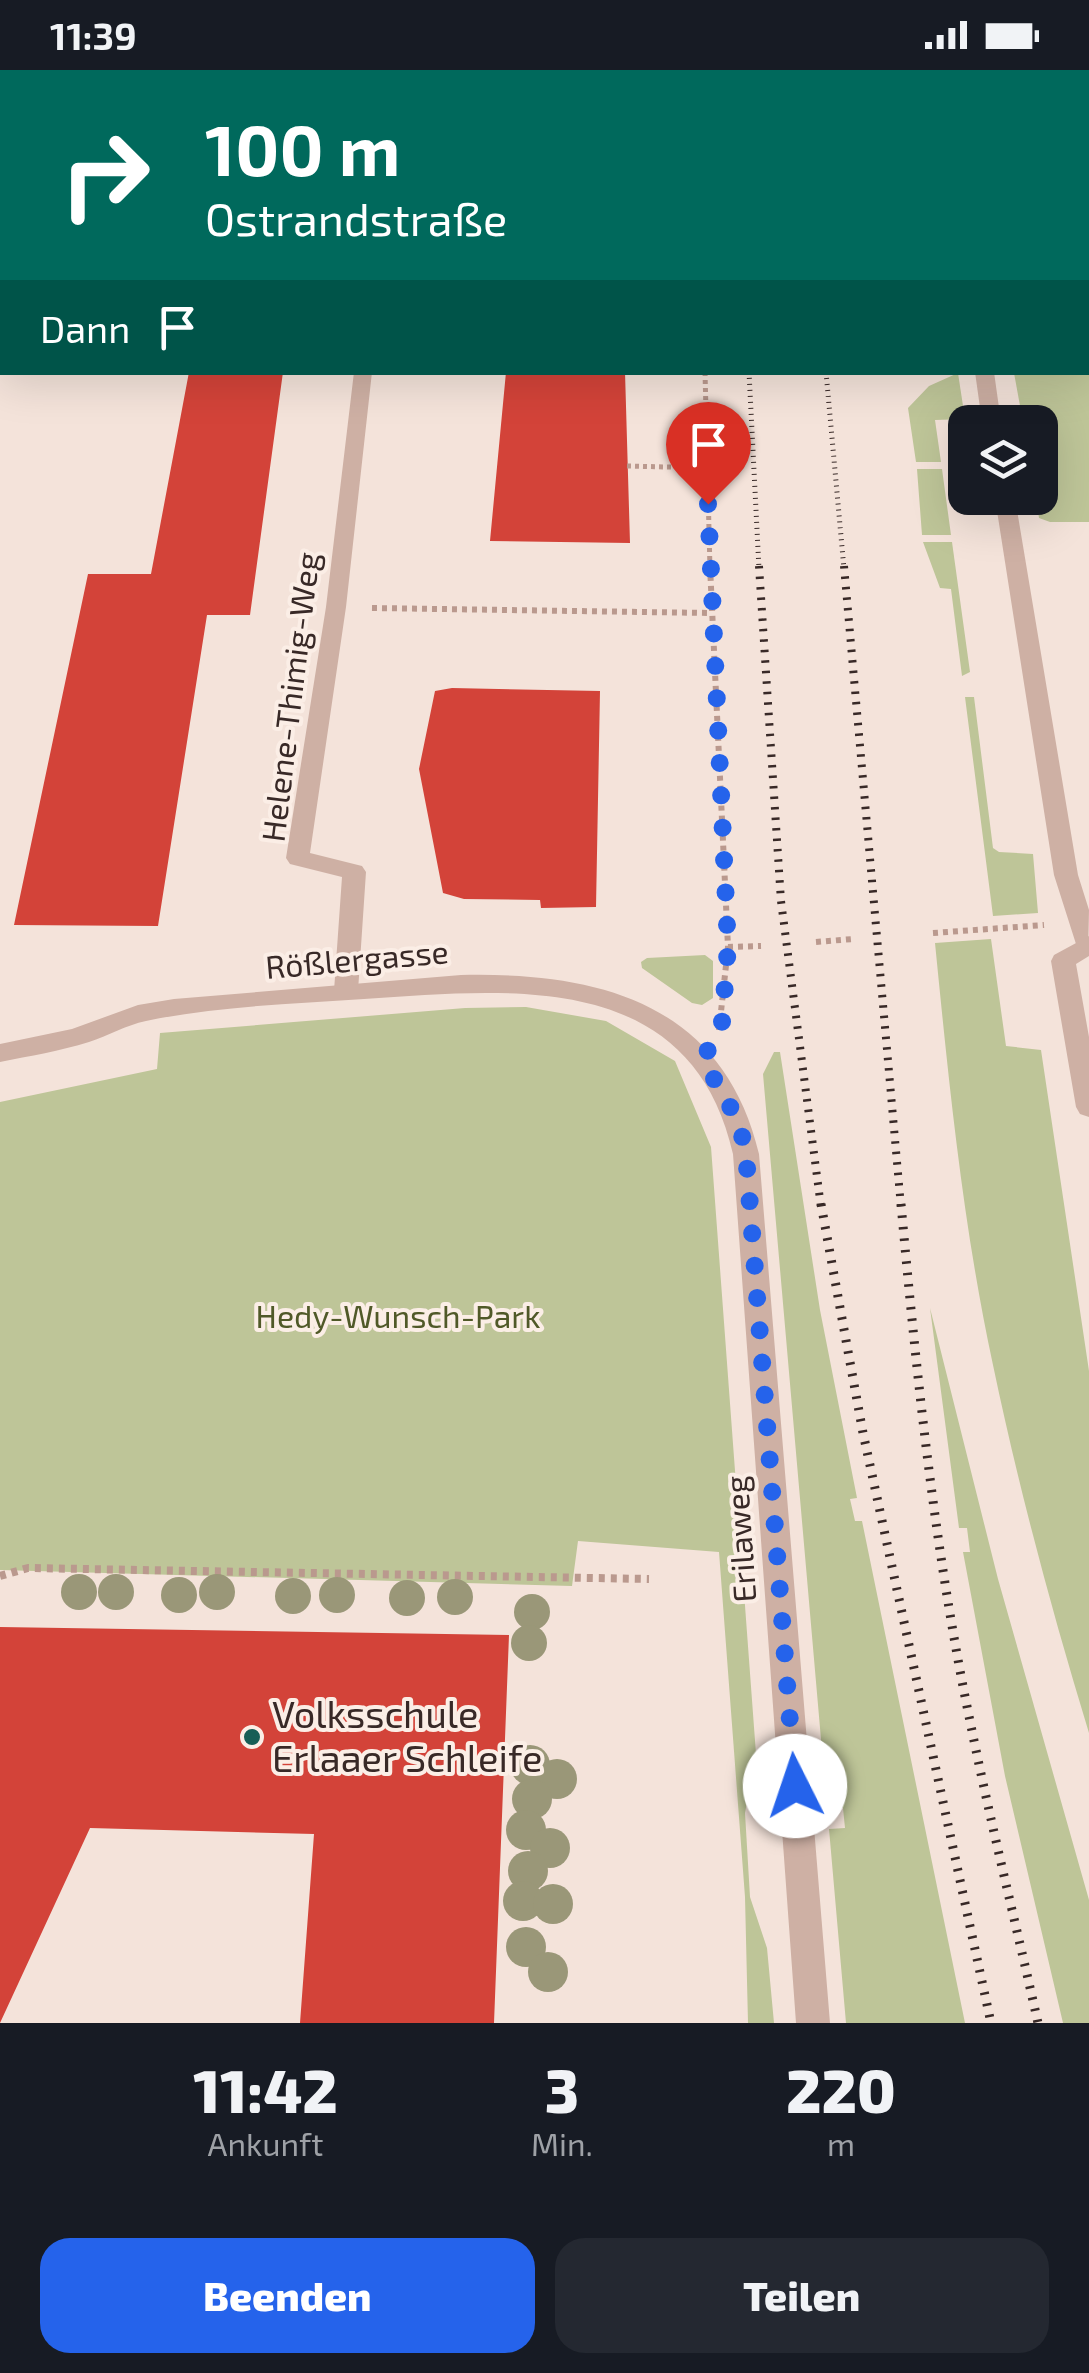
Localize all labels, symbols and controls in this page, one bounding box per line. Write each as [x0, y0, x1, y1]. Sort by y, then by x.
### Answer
text: 11:39 [50, 12, 137, 58]
text: 100 m [205, 106, 400, 190]
icon: right [40, 110, 170, 240]
text: Ostrandstraße [205, 191, 507, 245]
icon: arrive [150, 300, 205, 355]
text: Dann [40, 305, 130, 351]
pin [666, 402, 751, 505]
map controls [948, 405, 1058, 515]
button: layers [948, 405, 1058, 515]
icon: arrive [681, 417, 736, 472]
street label: Helene-Thimig-Weg [252, 550, 326, 844]
street label: Rößlergasse [264, 931, 450, 985]
park label: Hedy-Wunsch-Park [256, 1296, 541, 1334]
street label: Erilaweg [716, 1474, 762, 1604]
place label: Volksschule Erlaaer Schleife [272, 1690, 543, 1780]
marker: Volksschule Erlaaer Schleife [241, 1726, 263, 1748]
position arrow [743, 1734, 847, 1838]
text: 11:42 [193, 2053, 338, 2125]
text: 3 [545, 2053, 579, 2125]
text: 220 [786, 2053, 896, 2125]
text: Ankunft [208, 2124, 323, 2162]
text: Min. [531, 2124, 593, 2162]
text: m [827, 2124, 855, 2162]
button: Beenden [40, 2238, 535, 2353]
button: Teilen [555, 2238, 1049, 2353]

